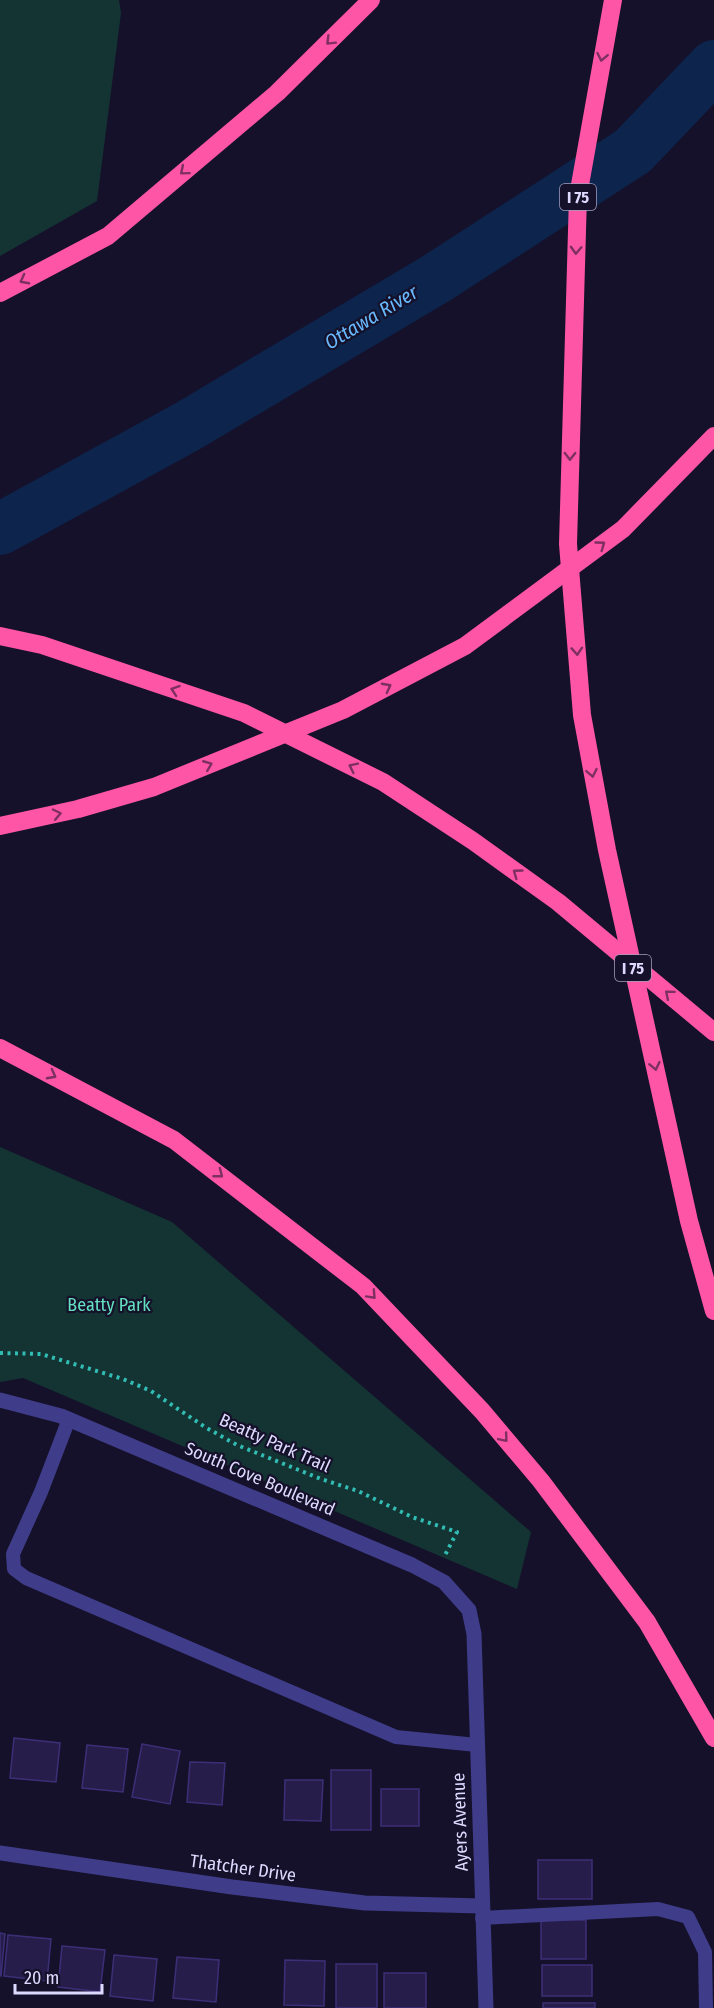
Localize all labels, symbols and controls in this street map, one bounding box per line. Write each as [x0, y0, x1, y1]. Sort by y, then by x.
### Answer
one-way arrow [326, 34, 337, 45]
one-way arrow [596, 52, 609, 62]
one-way arrow [180, 164, 191, 175]
road number: I 75 [560, 184, 596, 210]
one-way arrow [570, 246, 583, 255]
one-way arrow [19, 273, 30, 285]
water label: Ottawa River [320, 279, 423, 354]
one-way arrow [564, 451, 577, 460]
one-way arrow [595, 542, 606, 553]
one-way arrow [570, 646, 583, 655]
one-way arrow [380, 683, 391, 694]
one-way arrow [170, 684, 181, 697]
one-way arrow [202, 760, 213, 772]
one-way arrow [349, 763, 360, 775]
one-way arrow [585, 767, 598, 777]
one-way arrow [52, 808, 62, 821]
one-way arrow [513, 869, 524, 880]
road number: I 75 [615, 955, 651, 981]
one-way arrow [665, 990, 676, 1001]
one-way arrow [648, 1061, 661, 1071]
one-way arrow [45, 1068, 56, 1079]
one-way arrow [212, 1167, 223, 1178]
one-way arrow [365, 1288, 376, 1299]
park label: Beatty Park [67, 1294, 151, 1316]
street label: Beatty Park Trail [216, 1409, 334, 1477]
one-way arrow [497, 1431, 508, 1442]
street label: South Cove Boulevard [182, 1437, 338, 1521]
street label: Ayers Avenue [447, 1772, 473, 1872]
street label: Thatcher Drive [189, 1850, 298, 1886]
scale bar [15, 1957, 102, 1995]
text: 20 m [24, 1967, 59, 1989]

